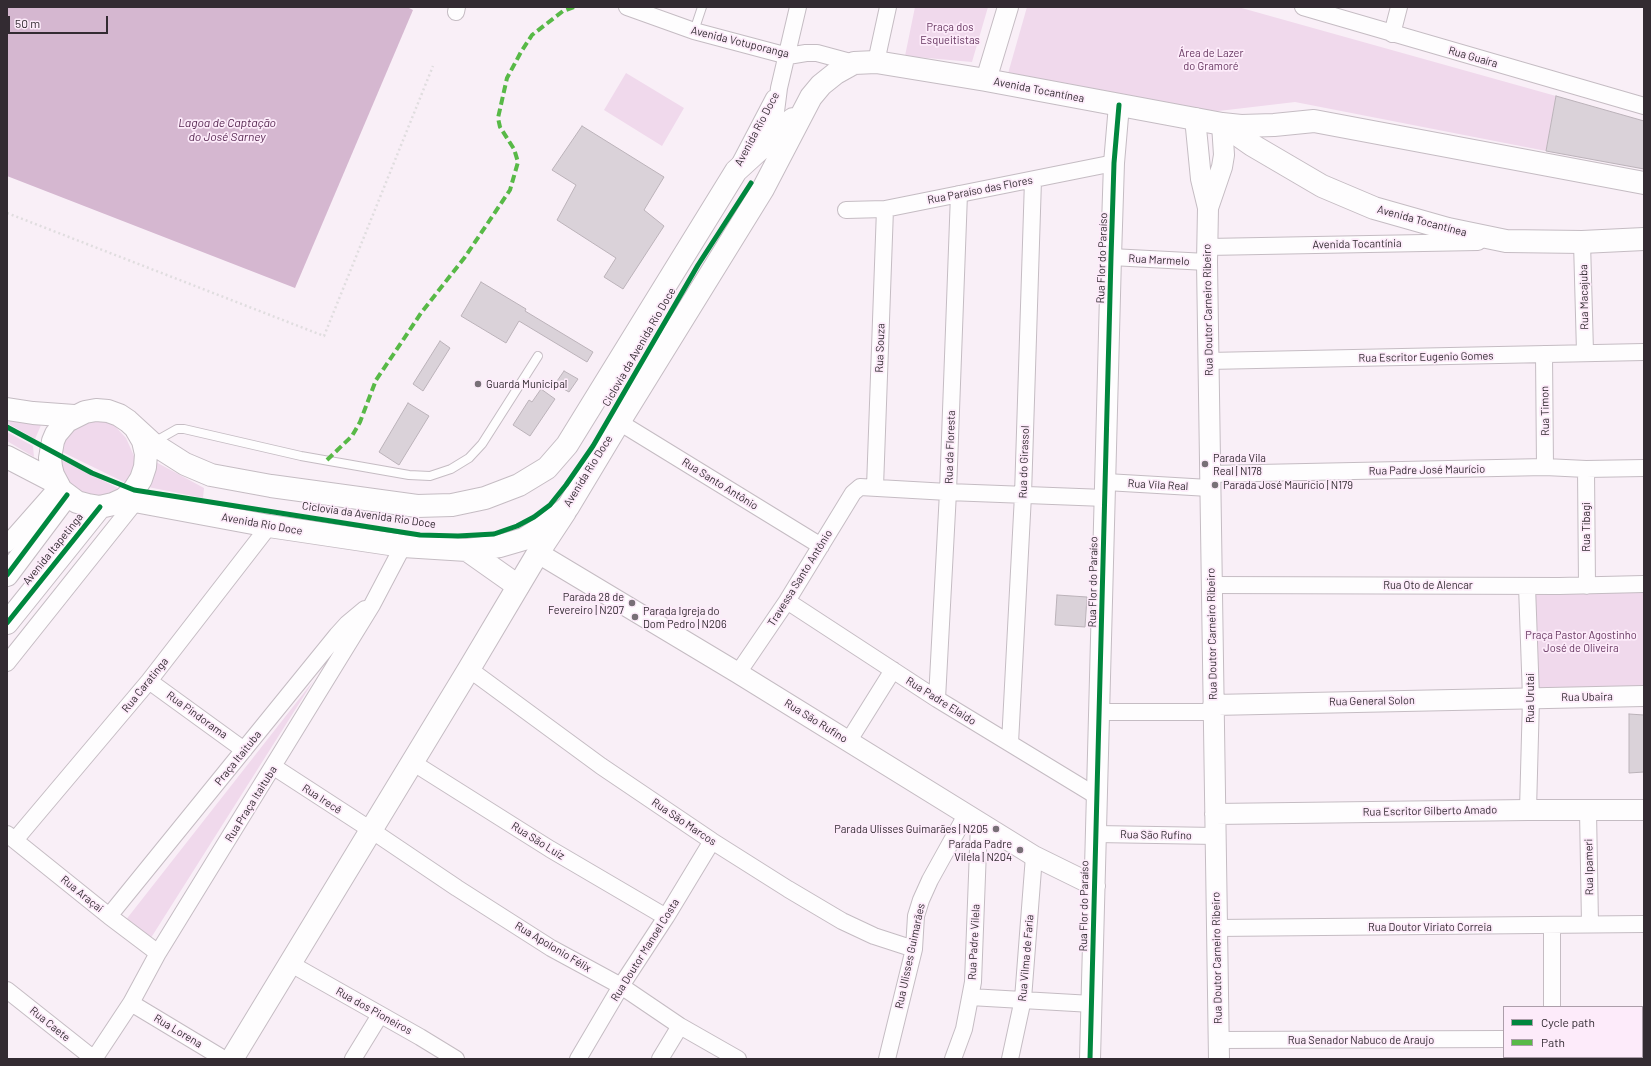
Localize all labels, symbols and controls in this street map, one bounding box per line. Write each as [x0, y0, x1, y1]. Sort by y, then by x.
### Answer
scale bar [10, 8, 110, 34]
text: 50 m [15, 16, 40, 30]
park label: Praça dos Esqueitistas [920, 20, 980, 46]
street label: Avenida Votuporanga [690, 23, 790, 61]
street label: Rua Guaíra [1447, 44, 1499, 70]
park label: Área de Lazer do Gramoré [1179, 46, 1243, 72]
street label: Avenida Tocantínea [992, 75, 1086, 105]
street label: Avenida Rio Doce [732, 90, 782, 168]
water label: Lagoa de Captação do José Sarney [178, 116, 276, 144]
street label: Rua Paraíso das Flores [926, 173, 1034, 207]
street label: Avenida Tocantínea [1376, 203, 1468, 239]
street label: Rua Flor do Paraíso [1094, 212, 1110, 304]
street label: Avenida Tocantínia [1312, 237, 1402, 251]
street label: Rua Doutor Carneiro Ribeiro [1200, 244, 1216, 376]
street label: Rua Marmelo [1128, 252, 1190, 268]
street label: Rua Macajuba [1577, 264, 1591, 330]
street label: Ciclovia da Avenida Rio Doce [600, 285, 678, 409]
street label: Rua Souza [873, 323, 887, 373]
street label: Rua Escritor Eugenio Gomes [1358, 349, 1494, 365]
place label: Guarda Municipal [486, 377, 567, 391]
marker: Guarda Municipal [473, 379, 483, 389]
street label: Rua Timon [1538, 386, 1552, 436]
street label: Rua da Floresta [942, 410, 958, 484]
street label: Rua do Girassol [1016, 425, 1032, 499]
street label: Avenida Rio Doce [561, 433, 615, 509]
place label: Parada Vila Real | N178 [1213, 451, 1266, 477]
street label: Rua Santo Antônio [679, 455, 761, 513]
marker: Parada Vila Real | N178 [1200, 459, 1210, 469]
street label: Rua Padre José Maurício [1369, 462, 1485, 478]
street label: Rua Vila Real [1127, 477, 1189, 493]
place label: Parada José Maurício | N179 [1223, 478, 1353, 492]
marker: Parada José Maurício | N179 [1210, 480, 1220, 490]
street label: Ciclovia da Avenida Rio Doce [301, 499, 437, 531]
street label: Rua Tibagi [1579, 502, 1593, 552]
street label: Avenida Rio Doce [221, 510, 303, 538]
street label: Avenida Itapetinga [20, 511, 86, 587]
street label: Travessa Santo Antônio [765, 527, 835, 629]
street label: Rua Flor do Paraíso [1086, 536, 1100, 628]
street label: Rua Doutor Carneiro Ribeiro [1204, 568, 1220, 700]
street label: Rua Oto de Alencar [1383, 578, 1473, 592]
place label: Parada 28 de Fevereiro | N207 [548, 590, 624, 616]
marker: Parada 28 de Fevereiro | N207 [627, 598, 637, 608]
place label: Parada Igreja do Dom Pedro | N206 [643, 604, 727, 630]
marker: Parada Igreja do Dom Pedro | N206 [630, 612, 640, 622]
park label: Praça Pastor Agostinho José de Oliveira [1525, 628, 1637, 654]
street label: Rua Caratinga [119, 655, 171, 715]
street label: Rua Urutai [1523, 673, 1537, 723]
street label: Rua Padre Elaido [904, 674, 978, 728]
street label: Rua Pindorama [164, 689, 230, 741]
street label: Rua Ubaira [1561, 690, 1613, 704]
street label: Rua General Solon [1329, 694, 1415, 708]
street label: Rua São Rufino [782, 696, 850, 746]
street label: Praça Itaituba [212, 728, 264, 788]
street label: Rua Praça Itaituba [222, 764, 280, 844]
street label: Rua Irecê [300, 781, 344, 817]
street label: Rua São Marcos [649, 796, 719, 848]
street label: Rua Escritor Gilberto Amado [1363, 803, 1497, 819]
street label: Rua São Luiz [509, 819, 567, 863]
place label: Parada Ulisses Guimarães | N205 [834, 822, 988, 836]
marker: Parada Ulisses Guimarães | N205 [991, 824, 1001, 834]
street label: Rua São Rufino [1120, 828, 1192, 842]
place label: Parada Padre Vilela | N204 [949, 837, 1012, 863]
street label: Rua Ipameri [1582, 839, 1596, 895]
marker: Parada Padre Vilela | N204 [1015, 845, 1025, 855]
street label: Rua Flor do Paraíso [1077, 860, 1091, 952]
street label: Rua Araçai [58, 873, 106, 915]
street label: Rua Doutor Carneiro Ribeiro [1209, 892, 1225, 1024]
street label: Rua Doutor Manoel Costa [608, 896, 682, 1004]
street label: Rua Ulisses Guimarães [892, 902, 928, 1010]
street label: Rua Padre Vilela [965, 904, 983, 980]
street label: Rua Vilma de Faria [1016, 914, 1036, 1002]
street label: Rua Apolonio Félix [512, 919, 594, 975]
street label: Rua Doutor Viriato Correia [1368, 920, 1492, 934]
street label: Rua dos Pioneiros [334, 985, 414, 1037]
street label: Rua Caete [27, 1004, 73, 1044]
legend [1503, 1006, 1643, 1058]
street label: Rua Lorena [151, 1011, 205, 1051]
text: Cycle path [1541, 1015, 1595, 1029]
street label: Rua Senador Nabuco de Araujo [1288, 1033, 1434, 1047]
text: Path [1541, 1035, 1565, 1049]

